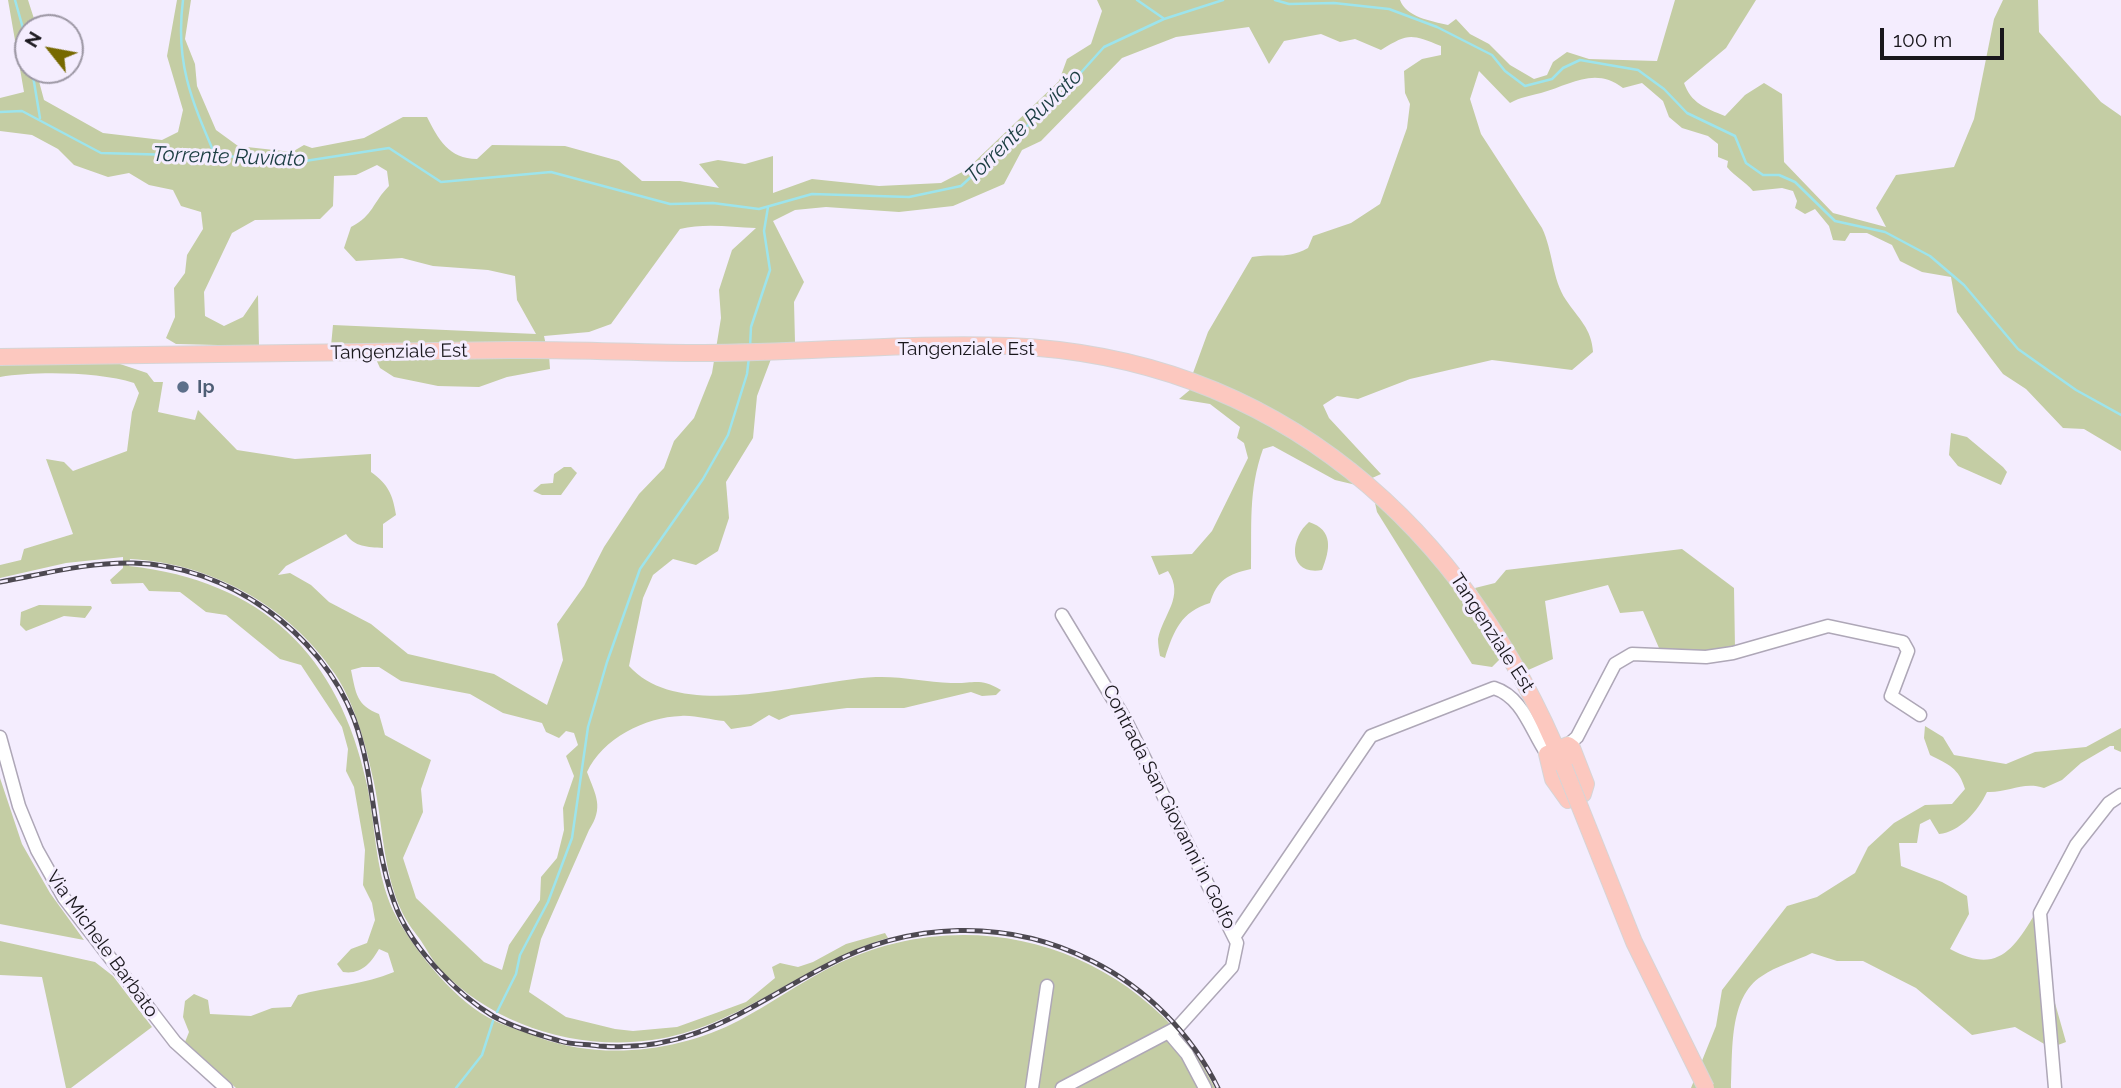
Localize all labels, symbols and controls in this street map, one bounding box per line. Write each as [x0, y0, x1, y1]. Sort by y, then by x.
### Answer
north arrow [14, 14, 84, 84]
scale bar [1883, 14, 2007, 58]
text: N [20, 27, 46, 51]
text: 100 m [1893, 27, 1952, 52]
water label: Torrente Ruviato [960, 64, 1088, 188]
water label: Torrente Ruviato [152, 142, 306, 172]
street label: Tangenziale Est [897, 338, 1035, 360]
street label: Tangenziale Est [330, 339, 468, 365]
place label: Ip [197, 376, 214, 398]
marker: Ip [175, 379, 191, 395]
street label: Tangenziale Est [1445, 569, 1539, 697]
street label: Contrada San Giovanni in Golfo [1097, 681, 1241, 933]
street label: Via Michele Barbato [41, 866, 163, 1022]

